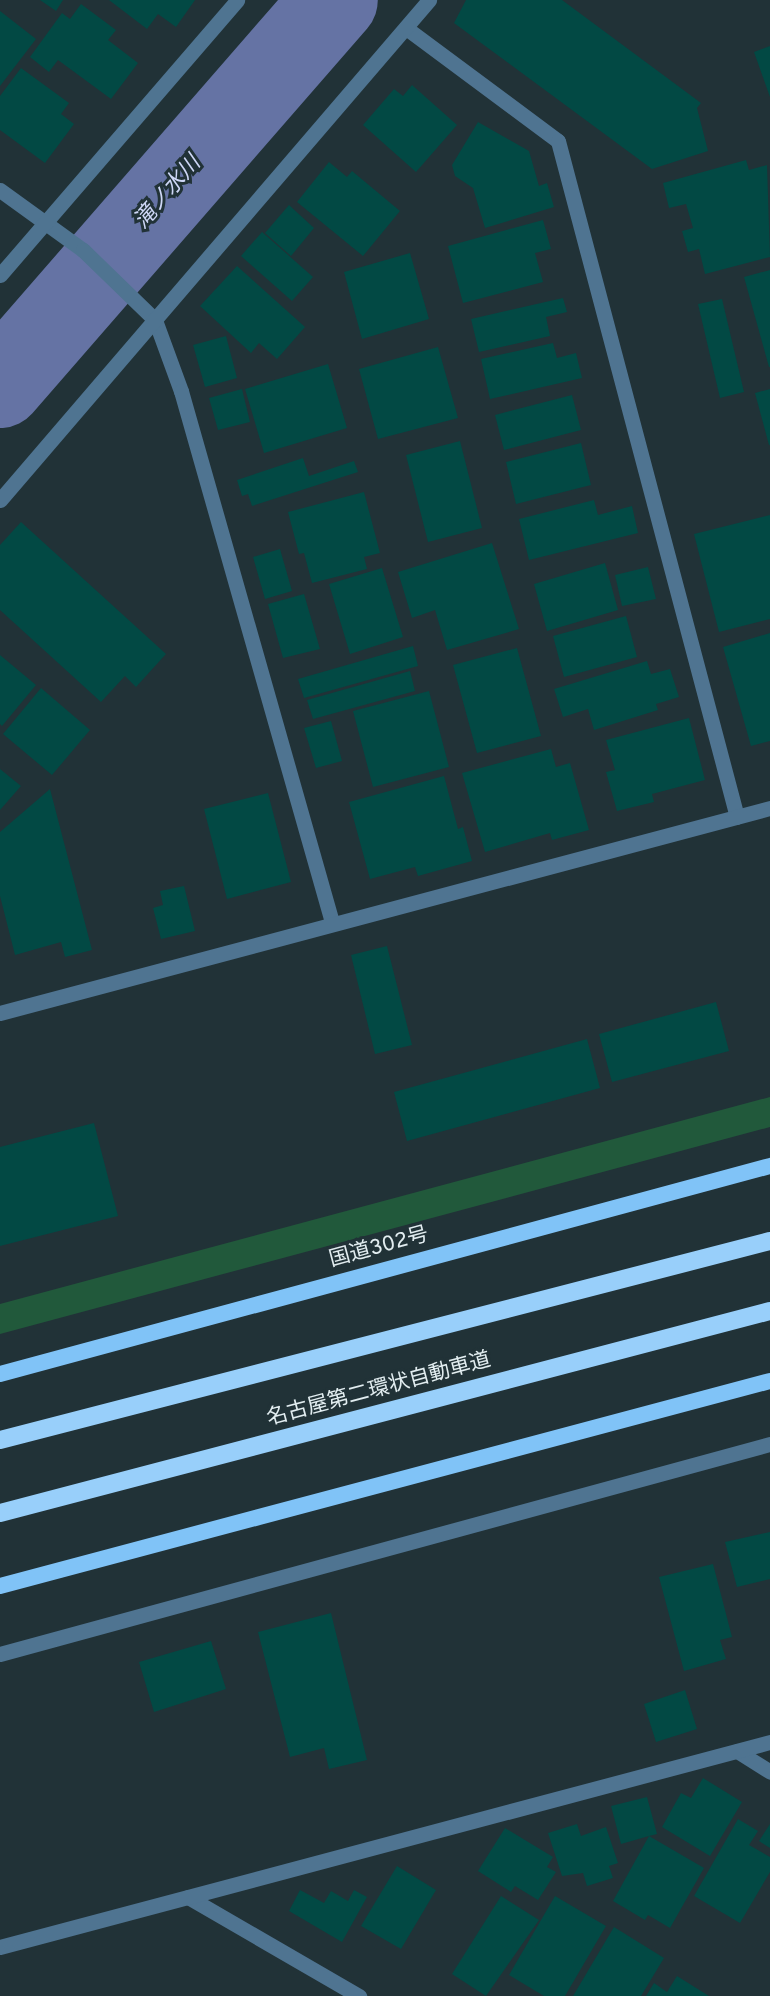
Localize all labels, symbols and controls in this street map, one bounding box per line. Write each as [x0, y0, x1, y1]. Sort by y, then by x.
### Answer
water label: 滝ノ水川 [129, 151, 207, 235]
street label: 国道302号 [327, 1223, 431, 1273]
street label: 名古屋第二環状自動車道 [264, 1348, 494, 1432]

